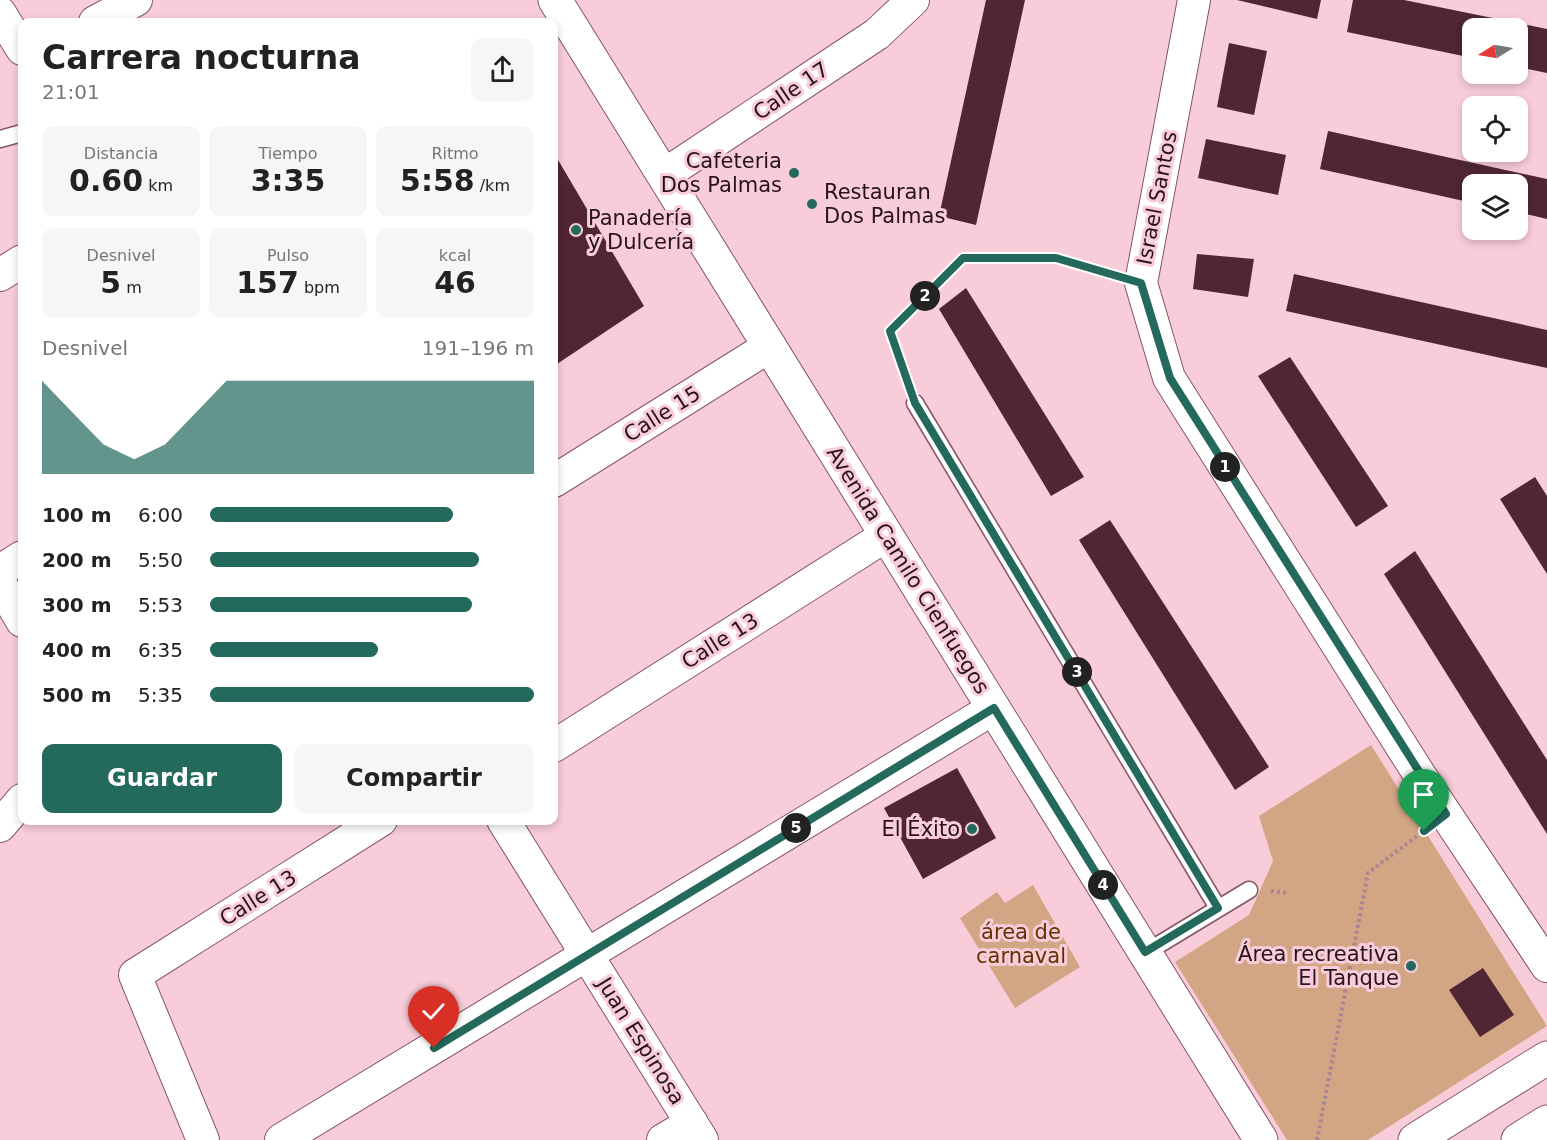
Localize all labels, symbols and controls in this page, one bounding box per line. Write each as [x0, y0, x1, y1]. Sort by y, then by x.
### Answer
north arrow [1462, 18, 1528, 84]
map controls [1462, 18, 1528, 240]
text: Carrera nocturna [42, 38, 360, 77]
button: share [471, 38, 534, 101]
street label: Calle 17 [749, 57, 833, 125]
text: 21:01 [42, 80, 100, 104]
button: locate [1462, 96, 1528, 162]
street label: Israel Santos [1132, 129, 1182, 267]
text: Distancia [84, 144, 158, 163]
text: Tiempo [258, 144, 318, 163]
text: Ritmo [431, 144, 479, 163]
place label: Cafeteria Dos Palmas [661, 149, 782, 197]
text: 0.60 [69, 163, 143, 198]
text: 3:35 [251, 163, 325, 198]
text: 5:58 [400, 163, 475, 198]
marker: Cafeteria Dos Palmas [787, 166, 801, 180]
button: layers [1462, 174, 1528, 240]
text: km [143, 176, 173, 195]
text: /km [475, 176, 510, 195]
place label: Restauran Dos Palmas [824, 180, 945, 228]
marker: Restauran Dos Palmas [805, 197, 819, 211]
place label: Panadería y Dulcería [588, 206, 694, 254]
marker: Panadería y Dulcería [569, 223, 583, 237]
text: Desnivel [87, 246, 155, 265]
text: Pulso [267, 246, 309, 265]
text: kcal [439, 246, 471, 265]
text: 5 [100, 265, 121, 300]
text: 157 [236, 265, 299, 300]
text: 46 [434, 265, 476, 300]
text: m [121, 278, 142, 297]
text: bpm [299, 278, 340, 297]
pin: 2 [910, 281, 940, 311]
text: 2 [919, 286, 931, 305]
text: Desnivel [42, 336, 128, 360]
text: 191–196 m [422, 336, 534, 360]
street label: Calle 15 [619, 381, 705, 447]
street label: Avenida Camilo Cienfuegos [822, 442, 994, 698]
pin: 1 [1210, 452, 1240, 482]
text: 1 [1219, 457, 1231, 476]
text: 100 m [42, 503, 112, 527]
text: 6:00 [138, 503, 183, 527]
text: 200 m [42, 548, 112, 572]
text: 5:50 [138, 548, 183, 572]
text: 300 m [42, 593, 112, 617]
text: 5:53 [138, 593, 183, 617]
street label: Calle 13 [677, 608, 763, 674]
text: 400 m [42, 638, 112, 662]
text: 6:35 [138, 638, 183, 662]
pin: 3 [1062, 657, 1092, 687]
text: 3 [1071, 662, 1083, 681]
text: 500 m [42, 683, 112, 707]
text: 5:35 [138, 683, 183, 707]
button: Guardar [42, 744, 282, 813]
button: Compartir [294, 744, 534, 813]
pin [1398, 769, 1449, 831]
icon: arrive [1407, 778, 1440, 811]
pin: 5 [781, 813, 811, 843]
place label: El Éxito [882, 816, 960, 841]
text: 5 [790, 818, 802, 837]
marker: El Éxito [965, 822, 979, 836]
street label: Calle 13 [215, 865, 301, 931]
pin: 4 [1088, 870, 1118, 900]
text: 4 [1097, 875, 1109, 894]
park label: área de carnaval [976, 920, 1066, 968]
place label: Área recreativa El Tanque [1238, 941, 1399, 990]
marker: Área recreativa El Tanque [1404, 959, 1418, 973]
street label: Juan Espinosa [591, 971, 690, 1109]
pin [408, 986, 459, 1048]
icon: check [417, 995, 450, 1028]

